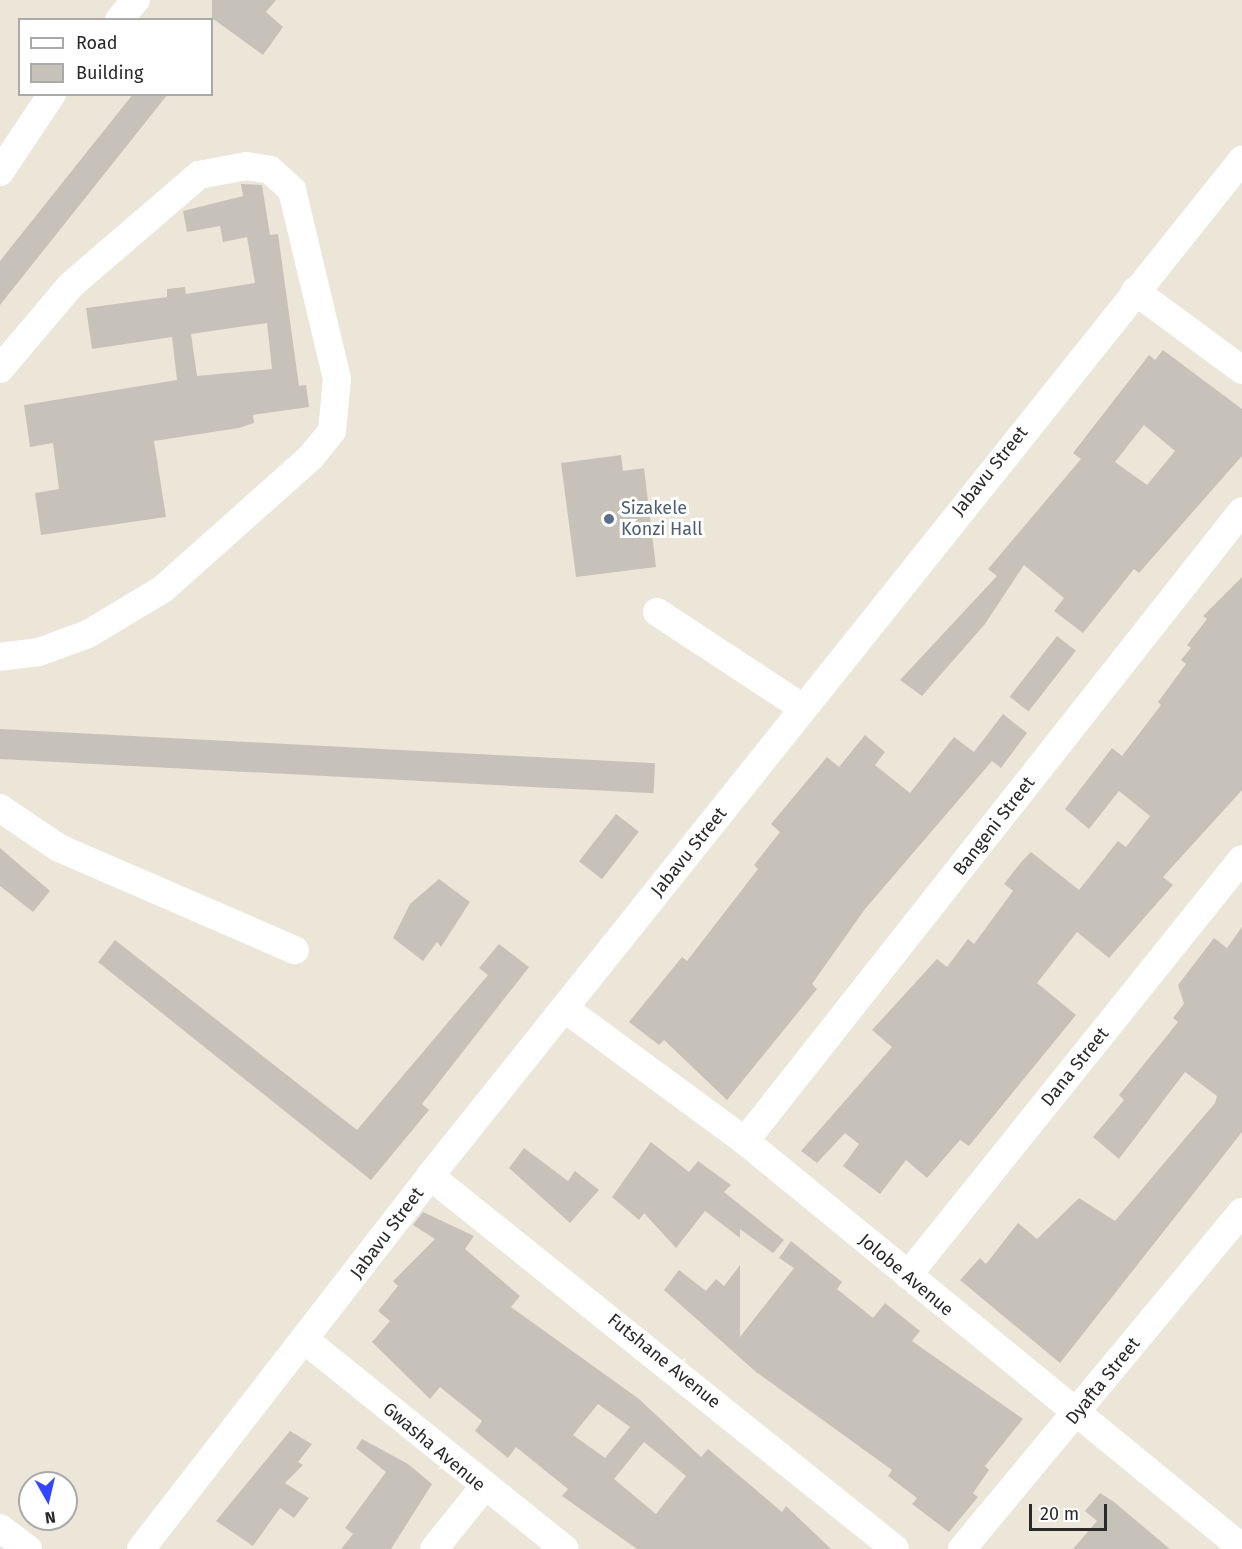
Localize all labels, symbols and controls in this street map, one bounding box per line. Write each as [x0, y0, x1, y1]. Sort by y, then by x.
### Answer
legend [18, 18, 213, 96]
text: Road [76, 32, 118, 54]
text: Building [76, 62, 143, 84]
street label: Jabavu Street [948, 422, 1032, 520]
place label: Sizakele Konzi Hall [621, 498, 703, 540]
marker: Sizakele Konzi Hall [602, 512, 616, 526]
street label: Bangeni Street [949, 772, 1039, 880]
street label: Jabavu Street [647, 803, 731, 901]
street label: Dana Street [1037, 1023, 1113, 1111]
street label: Jabavu Street [346, 1183, 428, 1283]
street label: Jolobe Avenue [854, 1229, 958, 1321]
street label: Futshane Avenue [603, 1309, 725, 1413]
street label: Dyafta Street [1061, 1333, 1145, 1429]
street label: Gwasha Avenue [378, 1398, 490, 1496]
north arrow [18, 1471, 78, 1531]
scale bar [1032, 1492, 1110, 1530]
text: 20 m [1040, 1503, 1079, 1525]
text: N [44, 1507, 57, 1527]

